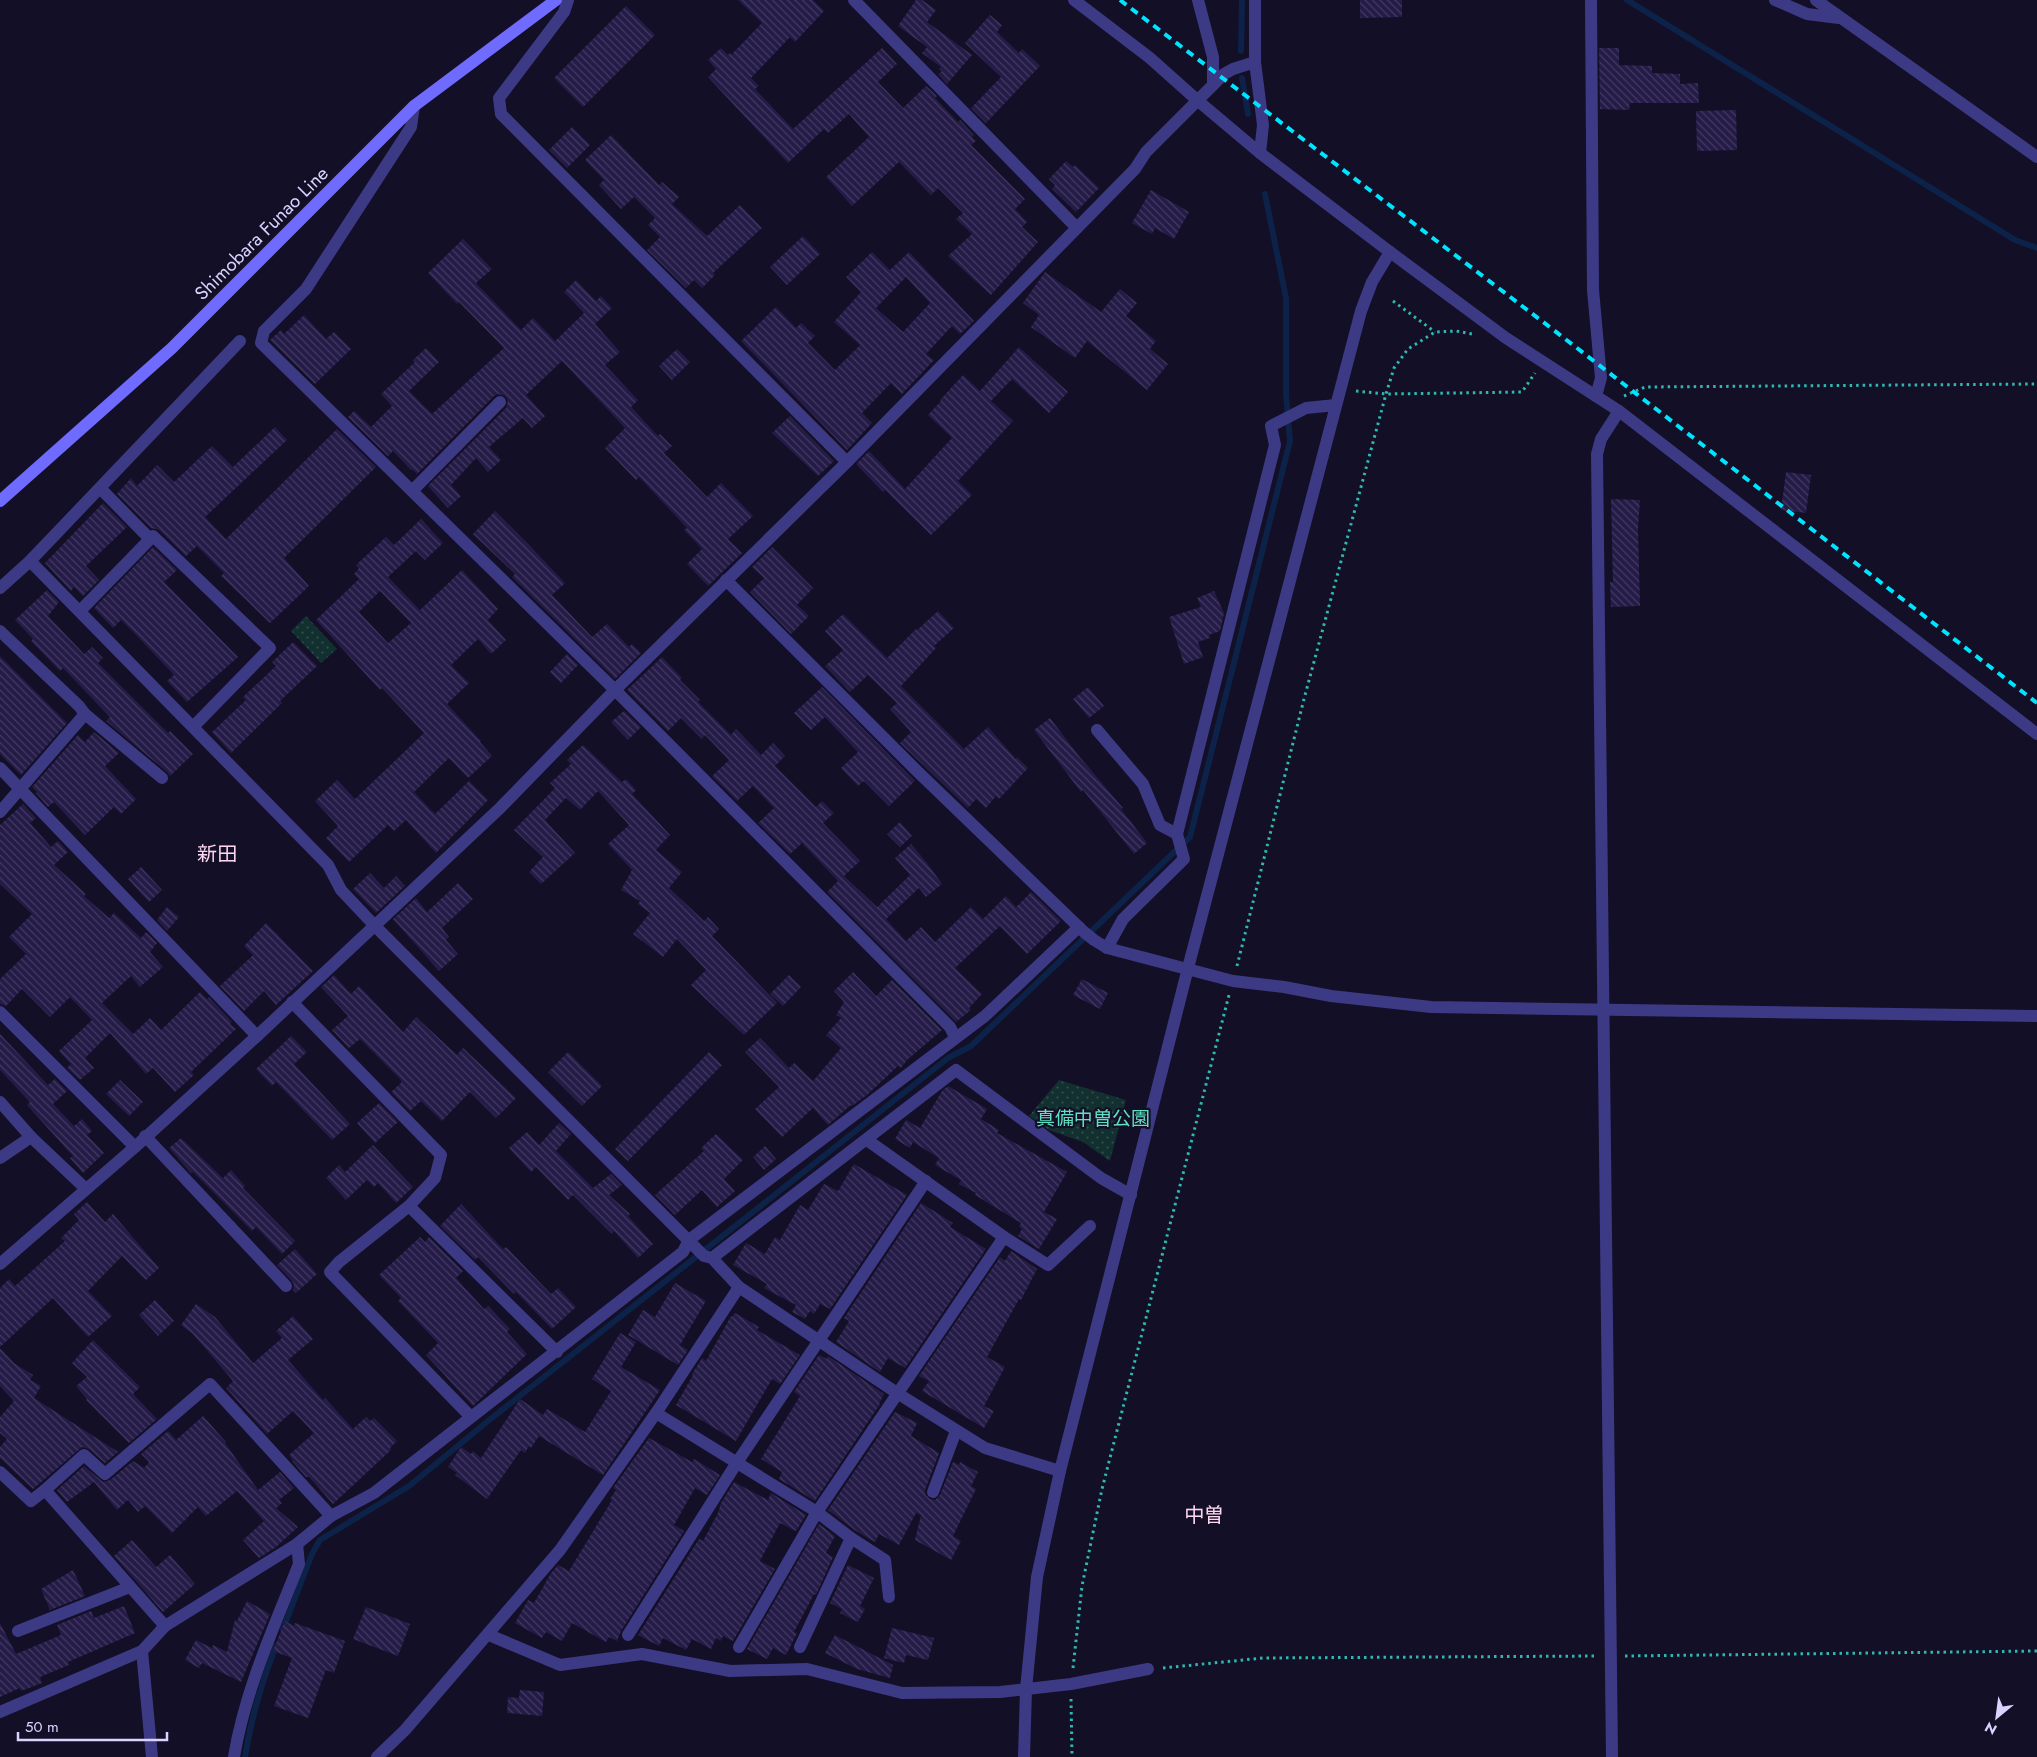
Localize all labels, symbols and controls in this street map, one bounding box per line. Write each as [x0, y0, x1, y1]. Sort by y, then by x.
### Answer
street label: Shimobara Funao Line [188, 160, 334, 306]
district label: 新田 [197, 840, 237, 869]
park label: 真備中曽公園 [1036, 1105, 1150, 1132]
district label: 中曽 [1184, 1501, 1224, 1530]
north arrow [1972, 1692, 2022, 1742]
scale bar [18, 1710, 166, 1742]
text: 50 m [25, 1716, 59, 1738]
text: N [1981, 1717, 2000, 1740]

